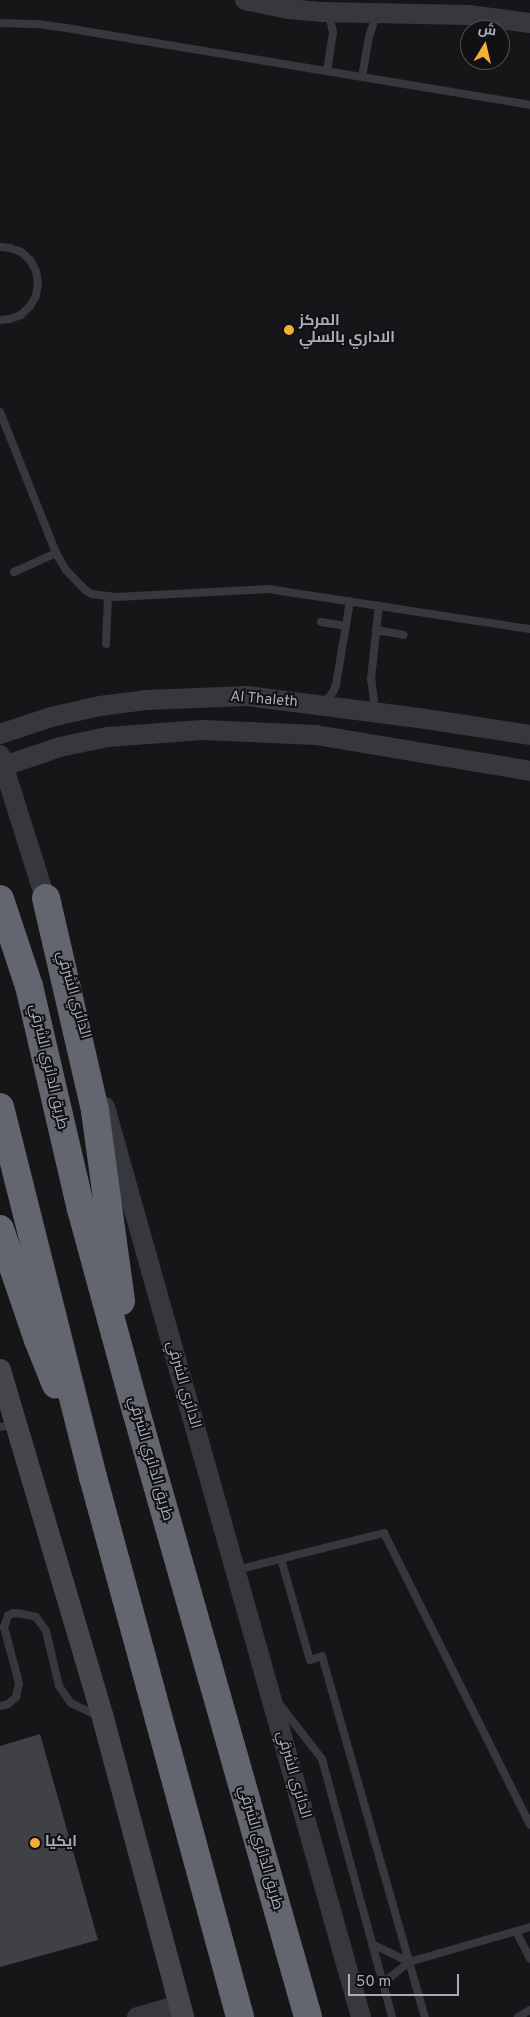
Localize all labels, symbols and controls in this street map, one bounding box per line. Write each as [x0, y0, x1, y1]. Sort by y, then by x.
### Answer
north arrow [460, 20, 510, 70]
text: ش [477, 21, 497, 40]
place label: المركز الاداري بالسلي [299, 312, 395, 347]
marker: المركز الاداري بالسلي [283, 324, 295, 336]
street label: Al Thaleth [229, 688, 299, 712]
street label: الدائري الشرقي [52, 949, 94, 1041]
street label: طريق الدائري الشرقي [25, 1003, 71, 1131]
street label: الدائري الشرقي [162, 1339, 204, 1431]
street label: طريق الدائري الشرقي [124, 1395, 176, 1523]
street label: الدائري الشرقي [272, 1729, 314, 1821]
street label: طريق الدائري الشرقي [234, 1784, 286, 1912]
place label: ايكيا [45, 1834, 77, 1852]
marker: ايكيا [29, 1837, 41, 1849]
scale bar [350, 1964, 461, 1996]
text: 50 m [356, 1973, 391, 1992]

